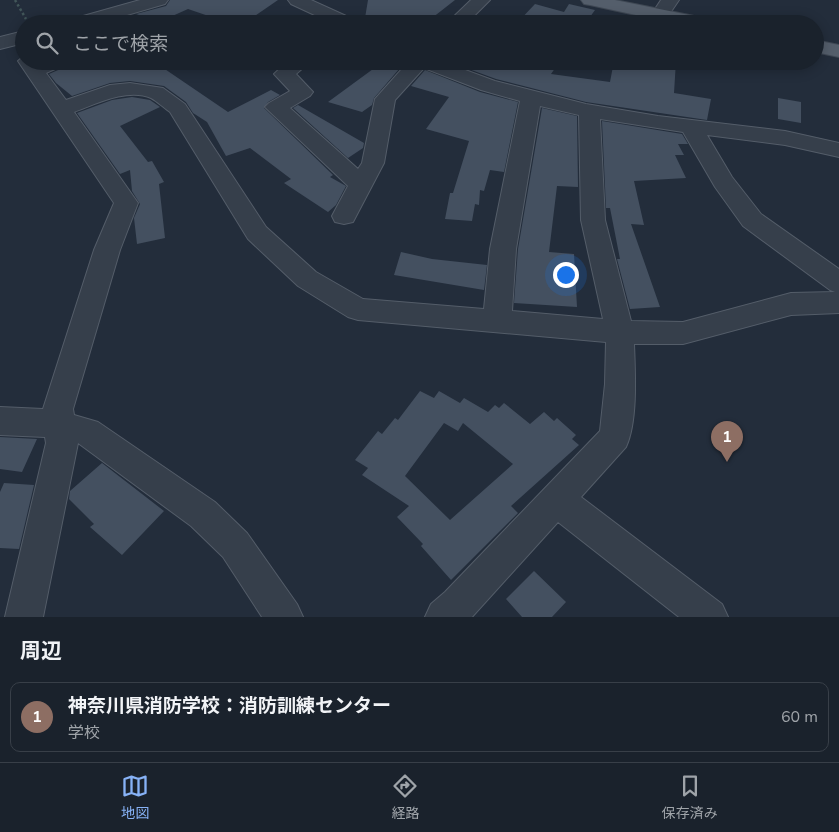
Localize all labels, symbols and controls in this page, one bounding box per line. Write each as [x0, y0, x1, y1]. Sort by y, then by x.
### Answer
search box [15, 15, 824, 70]
icon: search [33, 29, 61, 57]
text: ここで検索 [73, 31, 168, 57]
your location [553, 262, 579, 288]
pin: 1 [711, 421, 743, 462]
text: 周辺 [20, 637, 62, 665]
text: 神奈川県消防学校：消防訓練センター [68, 693, 391, 719]
text: 1 [32, 706, 42, 728]
text: 60 m [781, 706, 818, 728]
text: 学校 [68, 722, 100, 744]
tab: 地図 [121, 772, 149, 823]
tab: 経路 [391, 772, 419, 823]
tab: 保存済み [662, 772, 718, 823]

